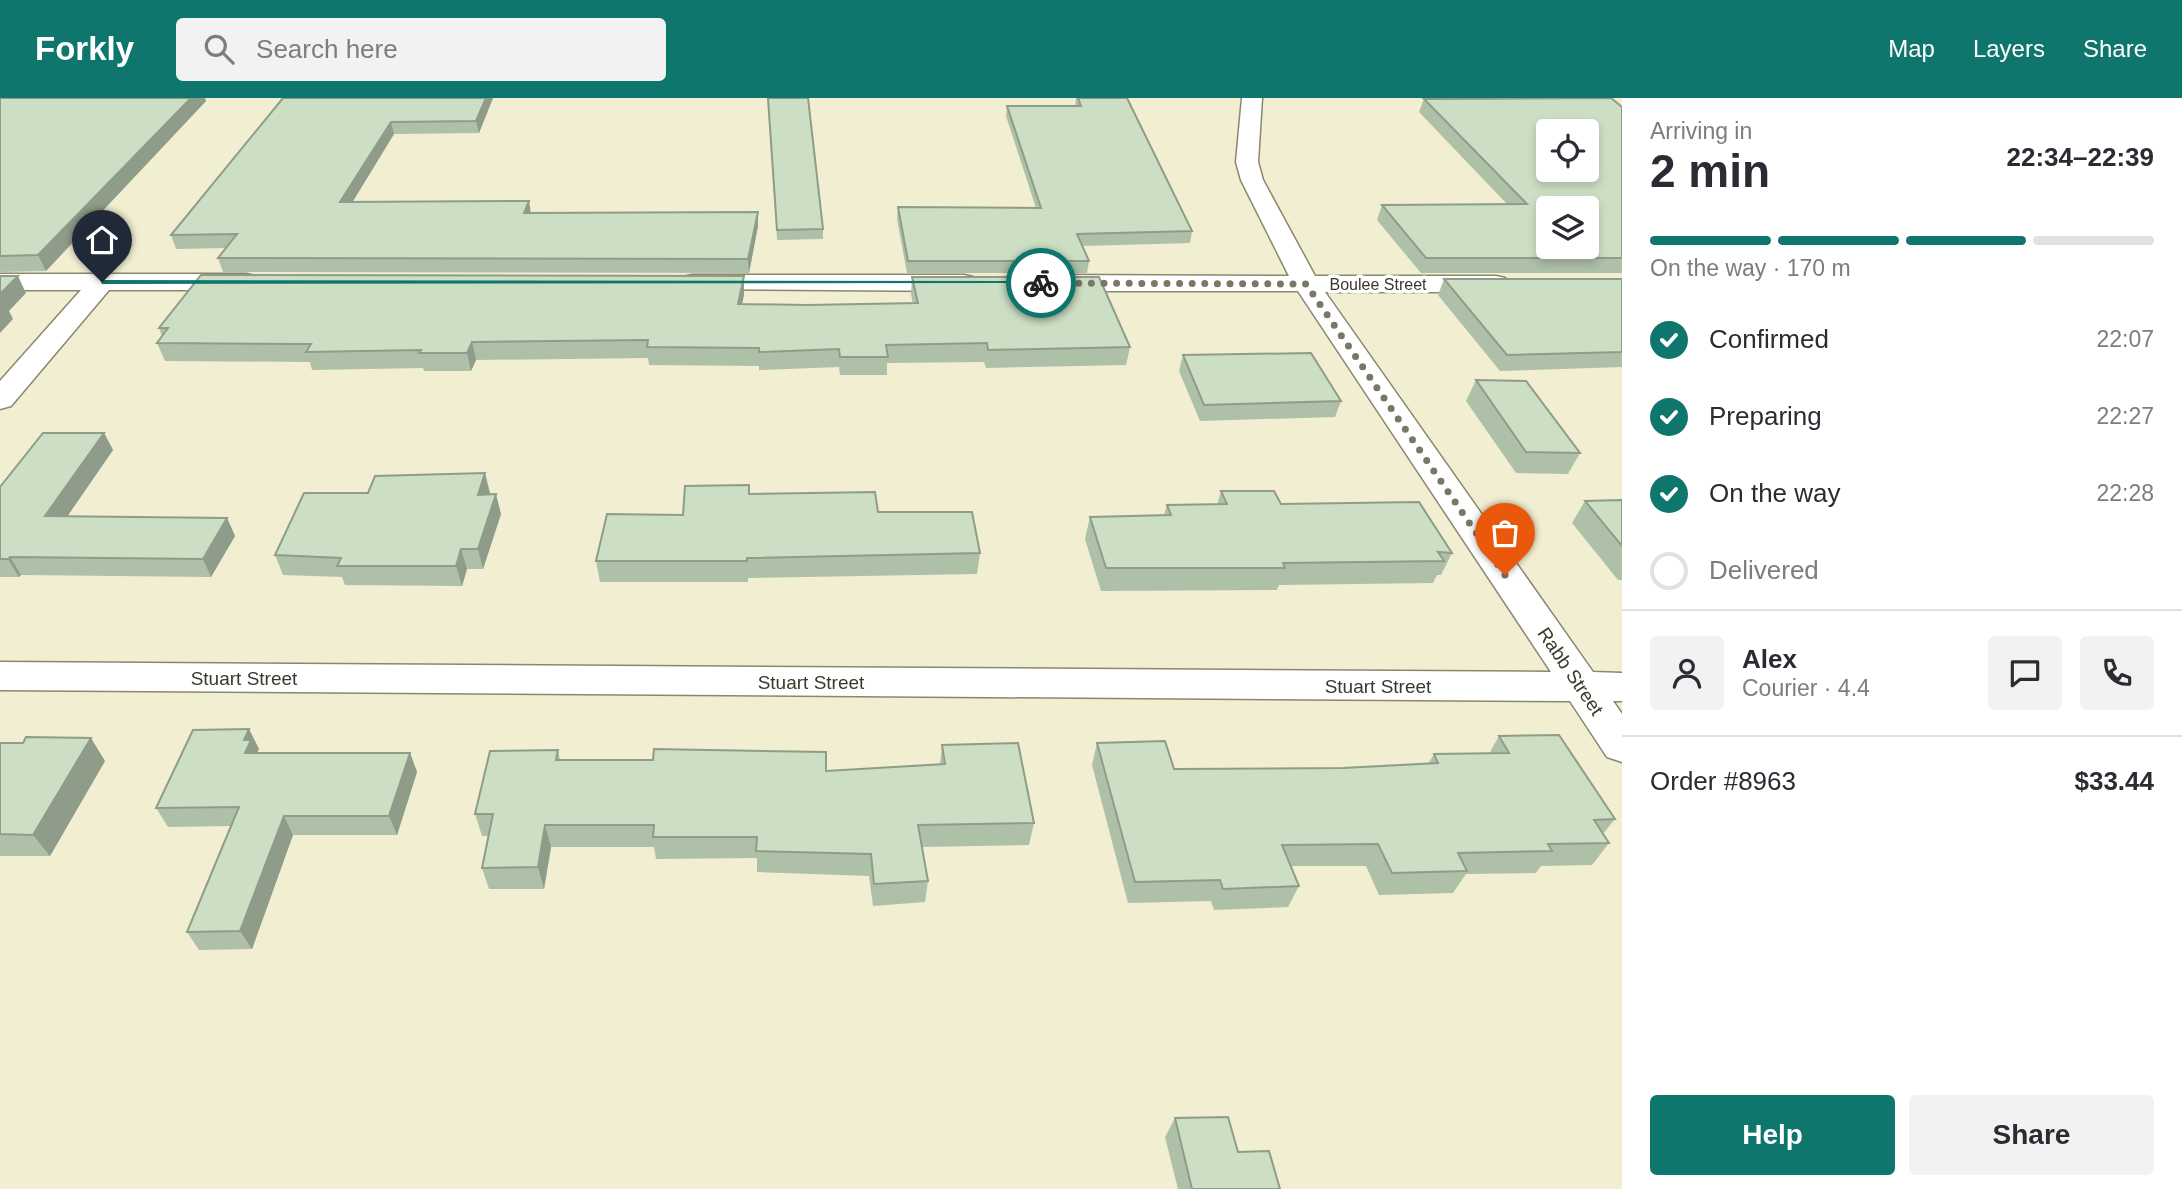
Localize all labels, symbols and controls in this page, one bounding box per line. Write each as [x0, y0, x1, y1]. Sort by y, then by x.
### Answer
search box [176, 18, 666, 81]
text: Forkly [35, 30, 134, 67]
icon: search [200, 30, 238, 68]
text: Search here [256, 34, 398, 64]
text: Map [1888, 35, 1935, 62]
text: Layers [1973, 35, 2045, 62]
text: Share [2083, 35, 2147, 62]
text: Arriving in [1650, 118, 1752, 144]
map controls [1536, 119, 1599, 259]
button: locate [1536, 119, 1599, 182]
text: 22:34–22:39 [2007, 142, 2154, 172]
text: 2 min [1650, 145, 1770, 197]
button: layers [1536, 196, 1599, 259]
pin [72, 210, 132, 282]
icon: home [83, 221, 121, 259]
courier [1006, 248, 1076, 318]
text: On the way · 170 m [1650, 255, 1851, 281]
icon: bike [1022, 264, 1060, 302]
street label: Boulee Street [1330, 276, 1427, 293]
icon: check [1650, 321, 1688, 359]
text: Confirmed [1709, 324, 1829, 354]
text: 22:07 [2096, 326, 2154, 352]
icon: check [1650, 398, 1688, 436]
text: Preparing [1709, 401, 1822, 431]
text: 22:27 [2096, 403, 2154, 429]
icon: check [1650, 475, 1688, 513]
text: On the way [1709, 478, 1841, 508]
text: 22:28 [2096, 480, 2154, 506]
pin [1475, 503, 1535, 575]
icon: bag [1486, 514, 1524, 552]
text: Delivered [1709, 555, 1819, 585]
street label: Rabb Street [1534, 623, 1608, 720]
button: person [1650, 636, 1724, 710]
button: chat [1988, 636, 2062, 710]
button: phone [2080, 636, 2154, 710]
text: Alex [1742, 644, 1797, 674]
street label: Stuart Street [191, 668, 298, 689]
street label: Stuart Street [758, 672, 865, 693]
text: Courier · 4.4 [1742, 675, 1870, 701]
street label: Stuart Street [1325, 676, 1432, 697]
text: Order #8963 [1650, 766, 1796, 796]
text: $33.44 [2074, 766, 2154, 796]
button: Help [1650, 1095, 1895, 1175]
button: Share [1909, 1095, 2154, 1175]

